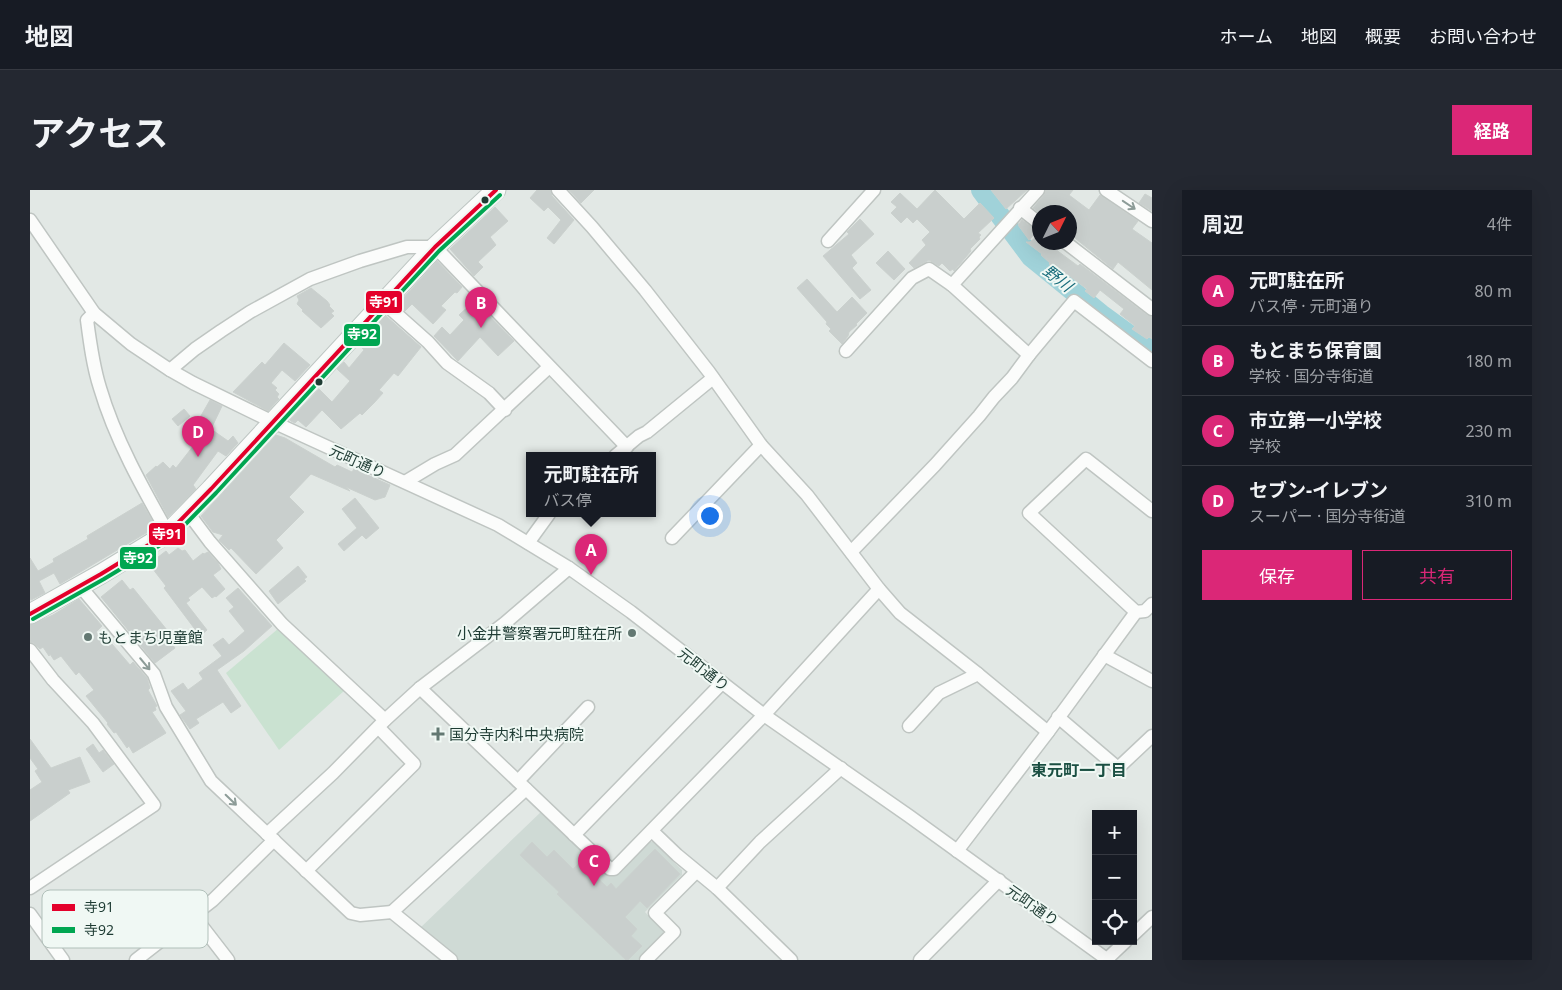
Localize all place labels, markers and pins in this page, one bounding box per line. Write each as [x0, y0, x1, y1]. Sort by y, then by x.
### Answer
unlabelled marker [480, 195, 490, 205]
pin: B [465, 287, 497, 328]
unlabelled marker [314, 377, 324, 387]
pin: D [182, 416, 214, 457]
pin: A [575, 534, 607, 575]
place label: 小金井警察署元町駐在所 [457, 623, 622, 643]
place label: もとまち児童館 [98, 627, 203, 647]
marker: 小金井警察署元町駐在所 [626, 627, 638, 639]
marker: もとまち児童館 [82, 631, 94, 643]
place label: 国分寺内科中央病院 [449, 724, 584, 744]
marker: 国分寺内科中央病院 [431, 727, 445, 741]
pin: C [578, 845, 610, 886]

